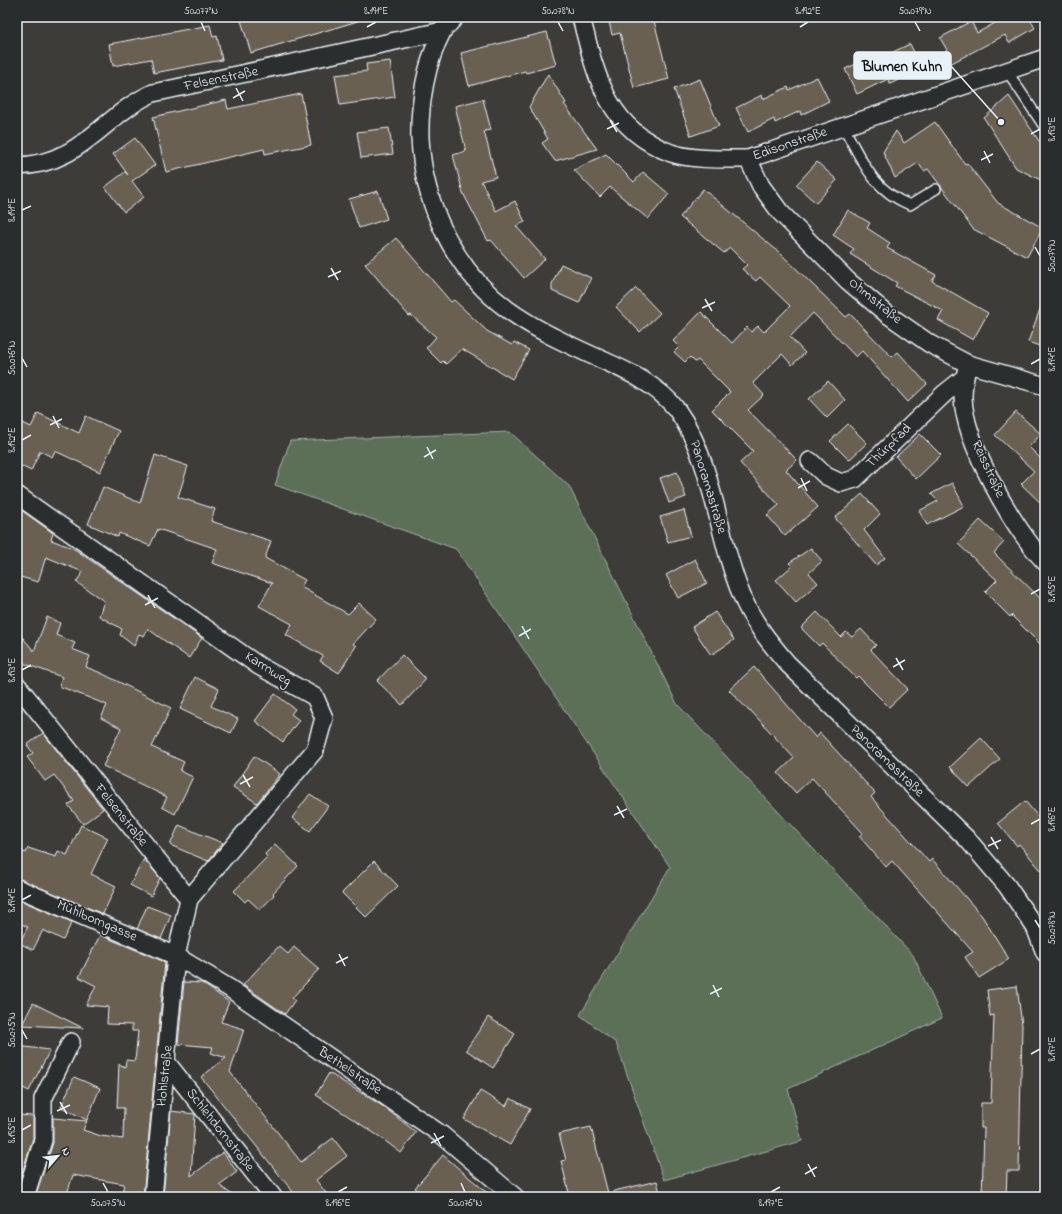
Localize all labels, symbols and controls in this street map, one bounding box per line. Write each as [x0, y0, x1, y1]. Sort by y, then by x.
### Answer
text: 50.077°N [184, 4, 218, 19]
text: 8.191°E [364, 4, 388, 19]
text: 50.078°N [541, 4, 575, 19]
text: 8.192°E [795, 4, 821, 19]
text: 50.079°N [899, 4, 932, 19]
callout: Blumen Kuhn [854, 52, 951, 79]
text: Blumen Kuhn [861, 56, 943, 78]
street label: Felsenstraße [181, 61, 261, 97]
text: 8.193°E [1045, 117, 1060, 141]
street label: Edisonstraße [750, 121, 831, 167]
text: 8.191°E [5, 198, 20, 222]
text: 50.079°N [1045, 239, 1060, 272]
street label: Ohmstraße [844, 273, 907, 330]
text: 50.076°N [5, 341, 20, 375]
text: 8.194°E [1045, 347, 1060, 371]
street label: Thürpfad [861, 419, 917, 473]
text: 8.192°E [5, 427, 20, 453]
street label: Reisstraße [966, 437, 1011, 502]
street label: Panoramastraße [684, 438, 732, 537]
text: 8.195°E [1045, 576, 1060, 602]
street label: Karrnweg [240, 646, 295, 692]
text: 8.193°E [5, 658, 20, 682]
street label: Panoramastraße [845, 720, 930, 803]
street label: Felsenstraße [89, 778, 153, 851]
text: 8.196°E [1045, 806, 1060, 832]
text: 8.194°E [5, 888, 20, 912]
street label: Mühlborngasse [53, 895, 141, 949]
text: 50.078°N [1045, 911, 1060, 945]
text: 50.075°N [5, 1012, 20, 1048]
text: 8.197°E [1045, 1037, 1060, 1061]
street label: Bethelstraße [313, 1041, 387, 1101]
street label: Hohlstraße [151, 1044, 179, 1108]
street label: Schlehdornstraße [181, 1084, 260, 1177]
text: 8.195°E [5, 1117, 20, 1143]
north arrow [38, 1136, 78, 1176]
text: N [57, 1145, 75, 1159]
text: 50.075°N [90, 1196, 126, 1211]
text: 8.196°E [325, 1196, 351, 1211]
text: 50.076°N [448, 1196, 482, 1211]
text: 8.197°E [759, 1196, 783, 1211]

